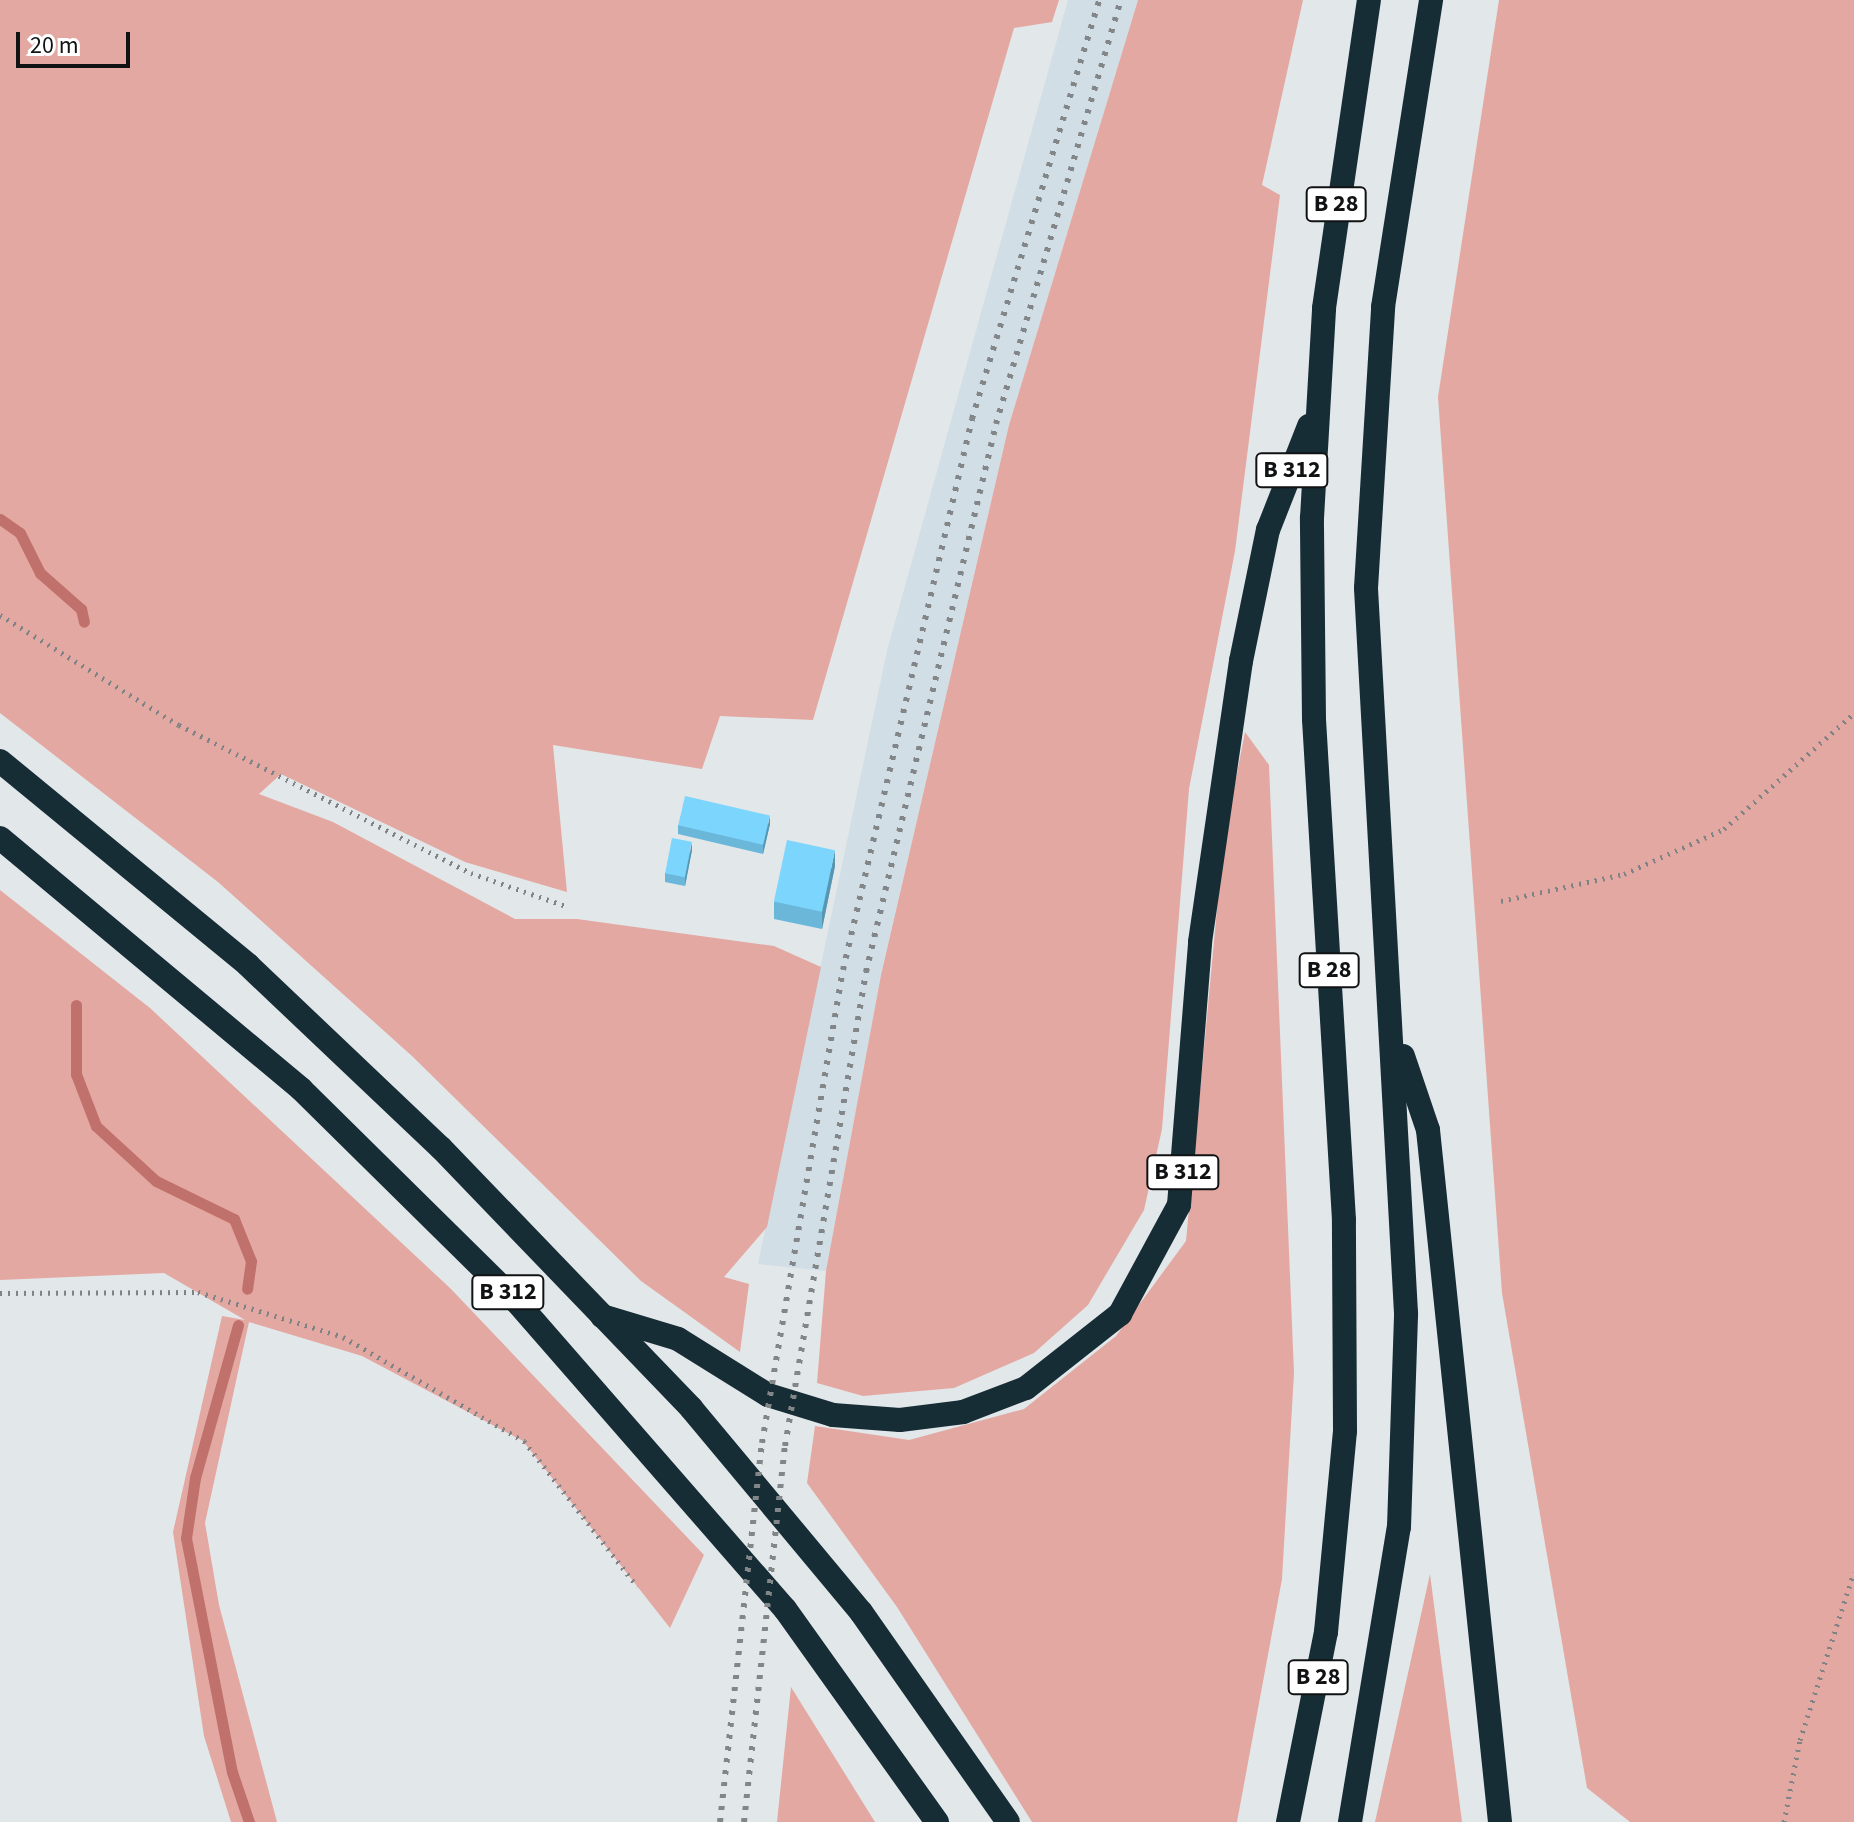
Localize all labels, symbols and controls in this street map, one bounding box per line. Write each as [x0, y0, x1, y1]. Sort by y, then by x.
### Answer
scale bar [20, 16, 134, 66]
text: 20 m [30, 28, 79, 63]
road number: B 28 [1304, 184, 1368, 224]
road number: B 312 [1254, 450, 1330, 490]
road number: B 28 [1297, 950, 1361, 990]
road number: B 312 [1145, 1152, 1221, 1192]
road number: B 312 [470, 1272, 546, 1312]
road number: B 28 [1286, 1657, 1350, 1697]

